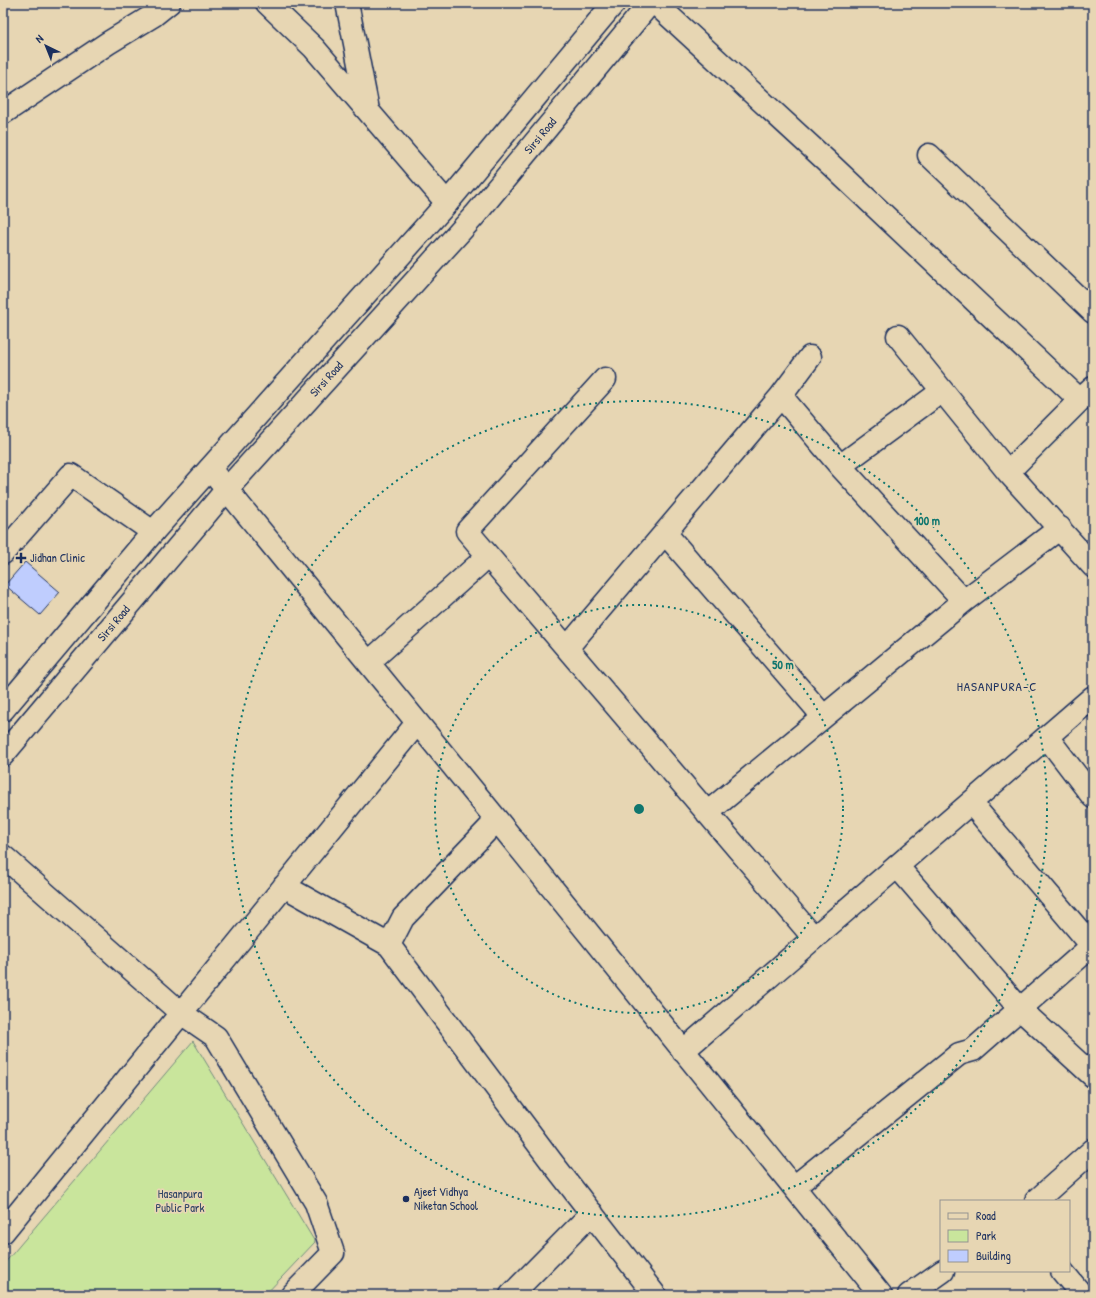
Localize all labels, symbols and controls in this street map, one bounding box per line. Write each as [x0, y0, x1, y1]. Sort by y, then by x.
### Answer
north arrow [26, 26, 66, 66]
text: N [32, 31, 46, 46]
street label: Sirsi Road [520, 113, 560, 157]
street label: Sirsi Road [306, 357, 347, 400]
text: 100 m [914, 512, 940, 529]
place label: Jidhan Clinic [30, 549, 85, 566]
marker: Jidhan Clinic [15, 552, 27, 564]
street label: Sirsi Road [93, 601, 134, 645]
text: 50 m [772, 656, 794, 673]
district label: HASANPURA-C [957, 677, 1037, 695]
centre of rings [632, 802, 646, 816]
place label: Ajeet Vidhya Niketan School [414, 1183, 479, 1214]
park label: Hasanpura Public Park [156, 1185, 204, 1216]
marker: Ajeet Vidhya Niketan School [401, 1194, 411, 1204]
legend [940, 1200, 1070, 1272]
text: Road [976, 1207, 996, 1224]
text: Park [976, 1227, 996, 1244]
text: Building [976, 1247, 1011, 1264]

